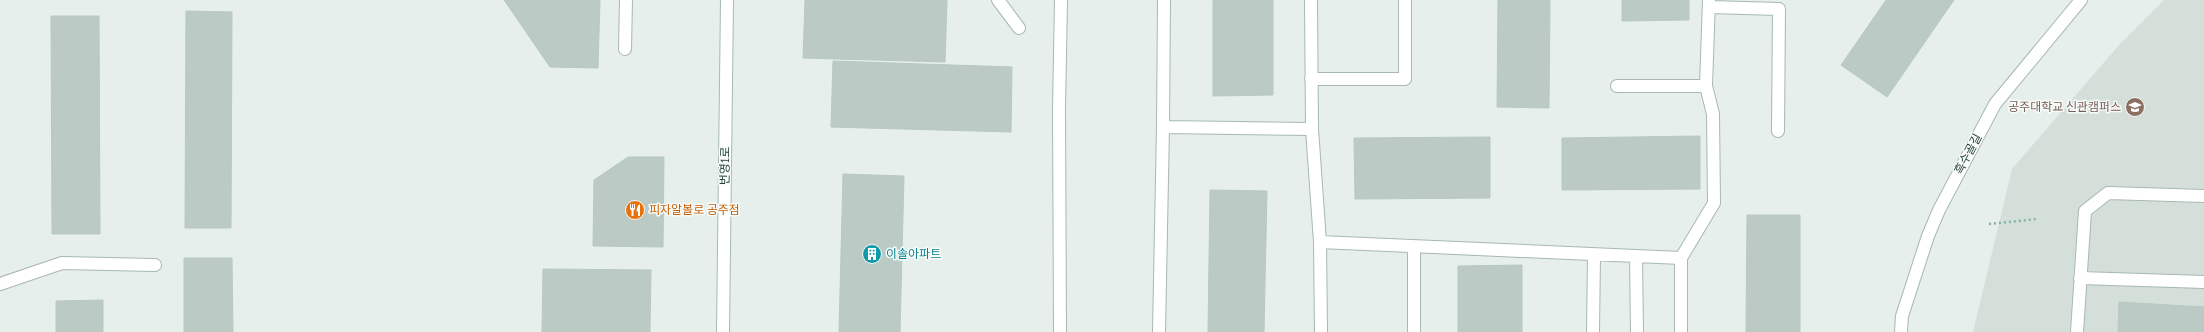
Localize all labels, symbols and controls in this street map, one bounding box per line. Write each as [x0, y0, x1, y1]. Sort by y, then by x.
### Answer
school or university icon: 공주대학교 신관캠퍼스 [2124, 96, 2146, 118]
place label: 공주대학교 신관캠퍼스 [2008, 99, 2121, 114]
street label: 흑수골길 [1951, 131, 1985, 177]
street label: 번영1로 [717, 147, 732, 185]
restaurant icon: 피자알볼로 공주점 [624, 199, 646, 221]
place label: 피자알볼로 공주점 [649, 202, 740, 217]
building icon: 이솔아파트 [861, 243, 883, 265]
place label: 이솔아파트 [886, 246, 941, 261]

